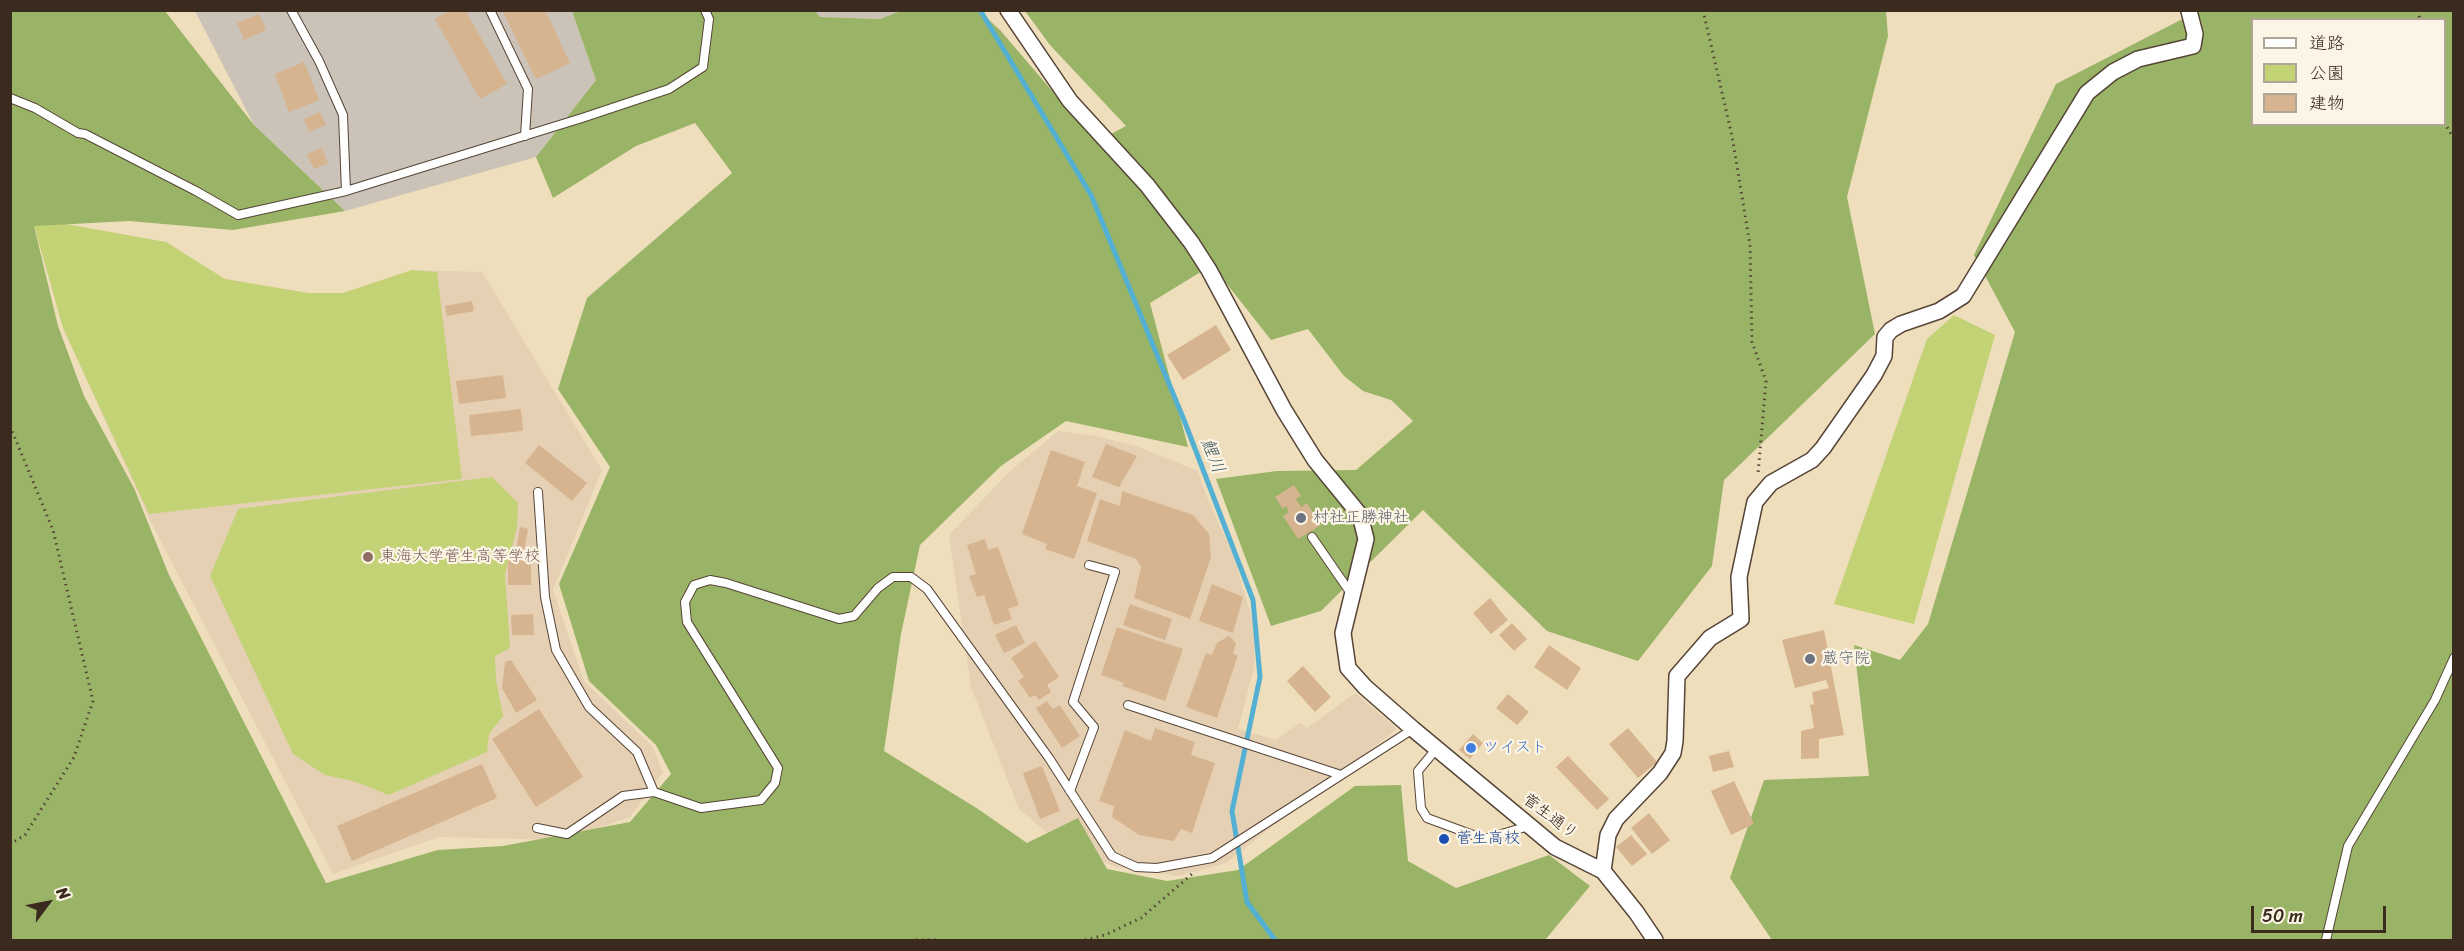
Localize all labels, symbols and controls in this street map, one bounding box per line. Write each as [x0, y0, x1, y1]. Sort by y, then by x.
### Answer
legend [2251, 18, 2446, 126]
text: 道路 [2309, 27, 2345, 59]
text: 公園 [2309, 57, 2345, 89]
text: 建物 [2309, 87, 2345, 119]
water label: 鯉川 [1195, 435, 1229, 477]
place label: 村社正勝神社 [1313, 508, 1409, 528]
marker: 村社正勝神社 [1294, 511, 1308, 525]
place label: 東海大学菅生高等学校 [380, 547, 540, 567]
marker: 東海大学菅生高等学校 [361, 550, 375, 564]
place label: 蔵守院 [1822, 649, 1870, 669]
marker: 蔵守院 [1803, 652, 1817, 666]
place label: ツイスト [1483, 738, 1547, 758]
marker: ツイスト [1464, 741, 1478, 755]
street label: 菅生通り [1519, 790, 1581, 844]
place label: 菅生高校 [1456, 829, 1520, 849]
marker: 菅生高校 [1437, 832, 1451, 846]
north arrow [18, 873, 78, 933]
text: N [48, 881, 79, 906]
scale bar [2254, 894, 2389, 932]
text: 50 m [2262, 900, 2303, 932]

